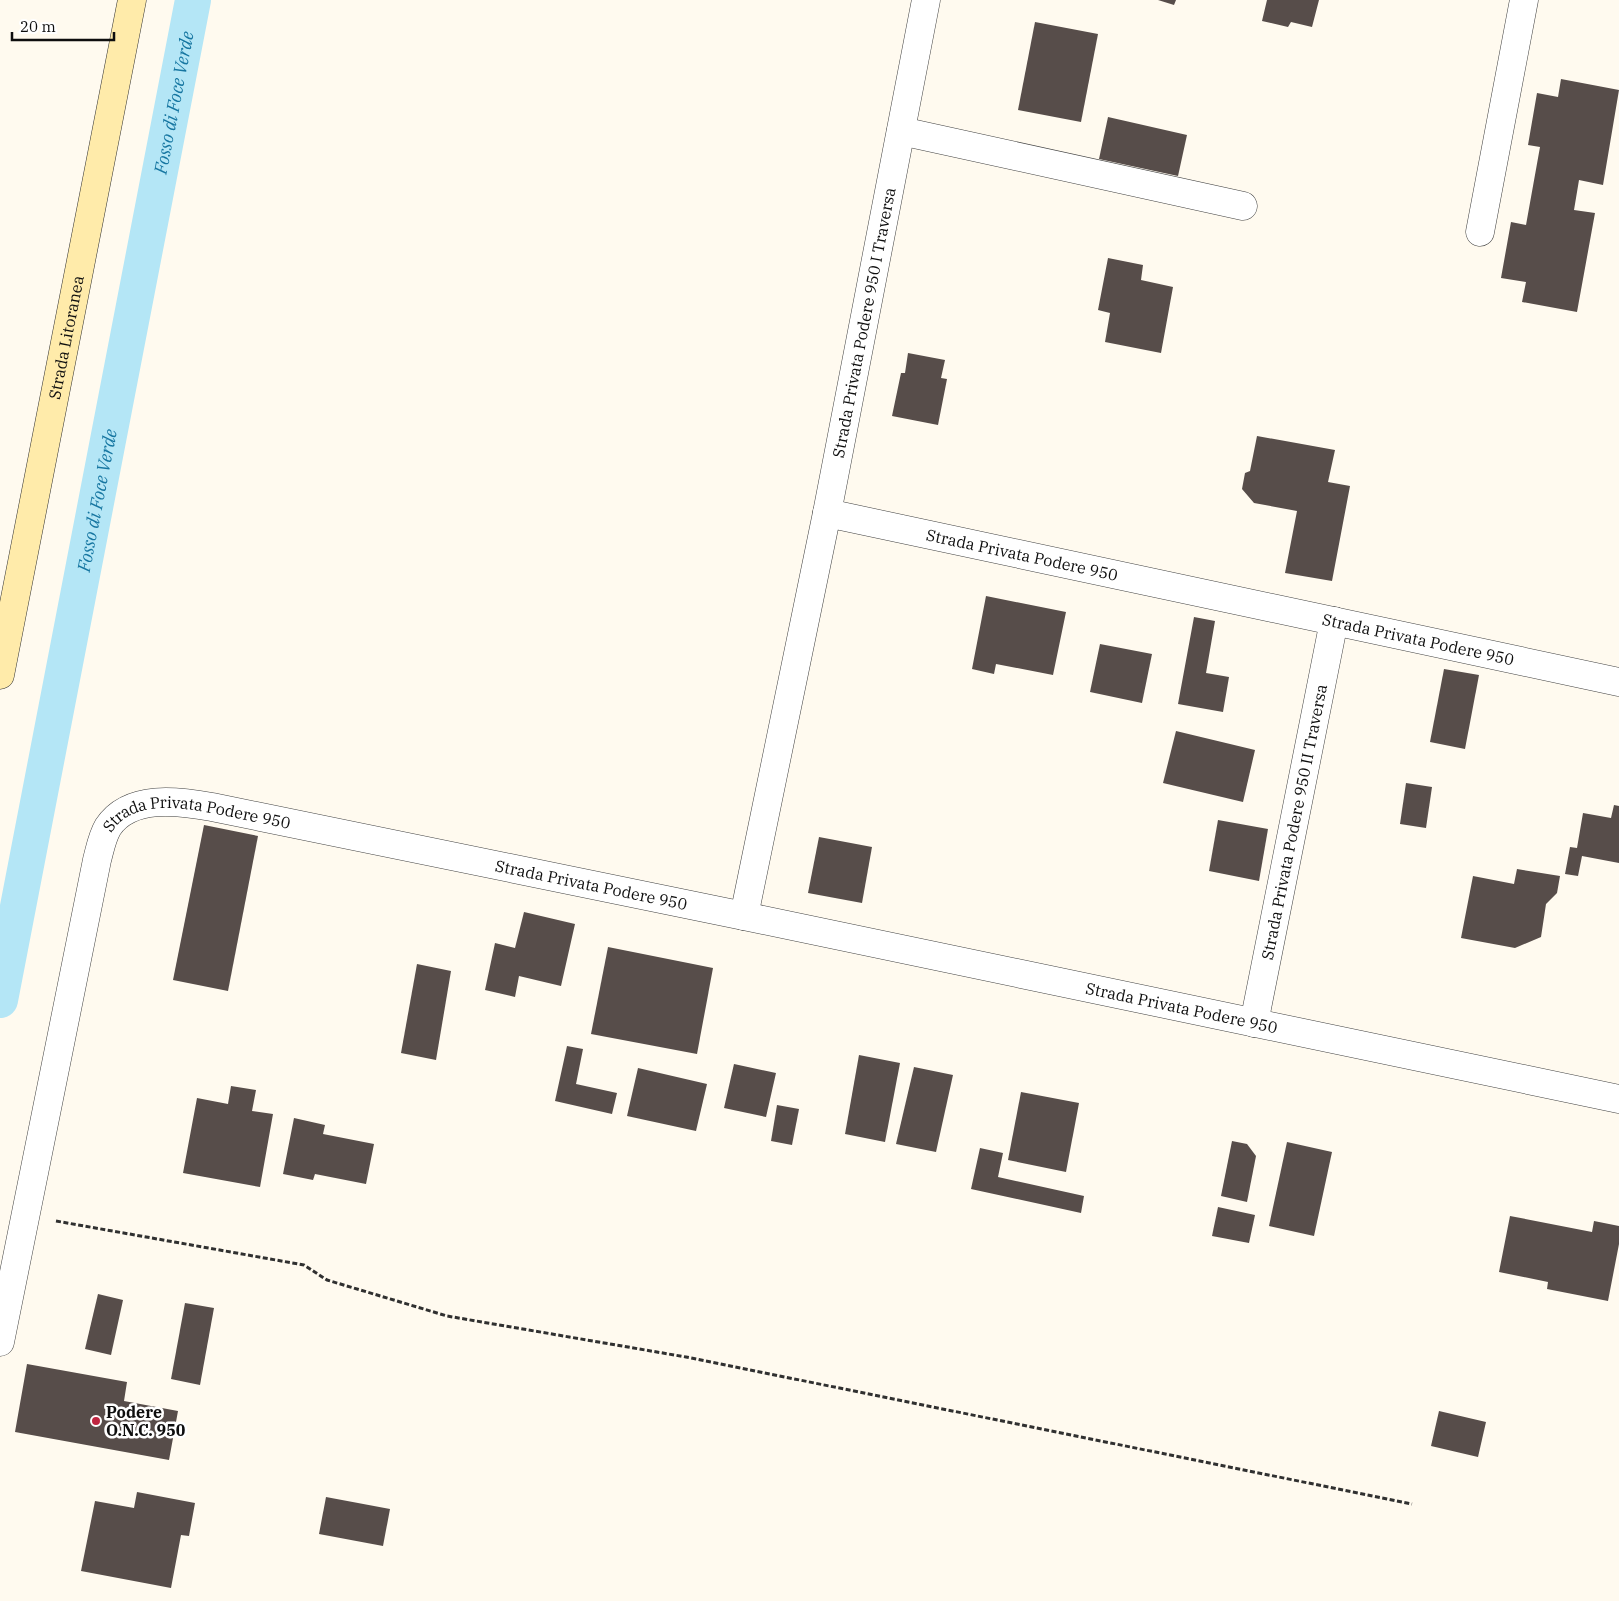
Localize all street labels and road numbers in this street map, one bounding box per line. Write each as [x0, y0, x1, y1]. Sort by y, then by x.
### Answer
street label: Strada Privata Podere 950 I Traversa [828, 185, 900, 459]
street label: Strada Litoranea [44, 273, 88, 401]
street label: Strada Privata Podere 950 [924, 524, 1120, 585]
street label: Strada Privata Podere 950 [1321, 609, 1516, 669]
street label: Strada Privata Podere 950 II Traversa [1257, 682, 1331, 961]
street label: Strada Privata Podere 950 [98, 792, 292, 835]
street label: Strada Privata Podere 950 [494, 855, 689, 914]
street label: Strada Privata Podere 950 [1084, 978, 1279, 1037]

